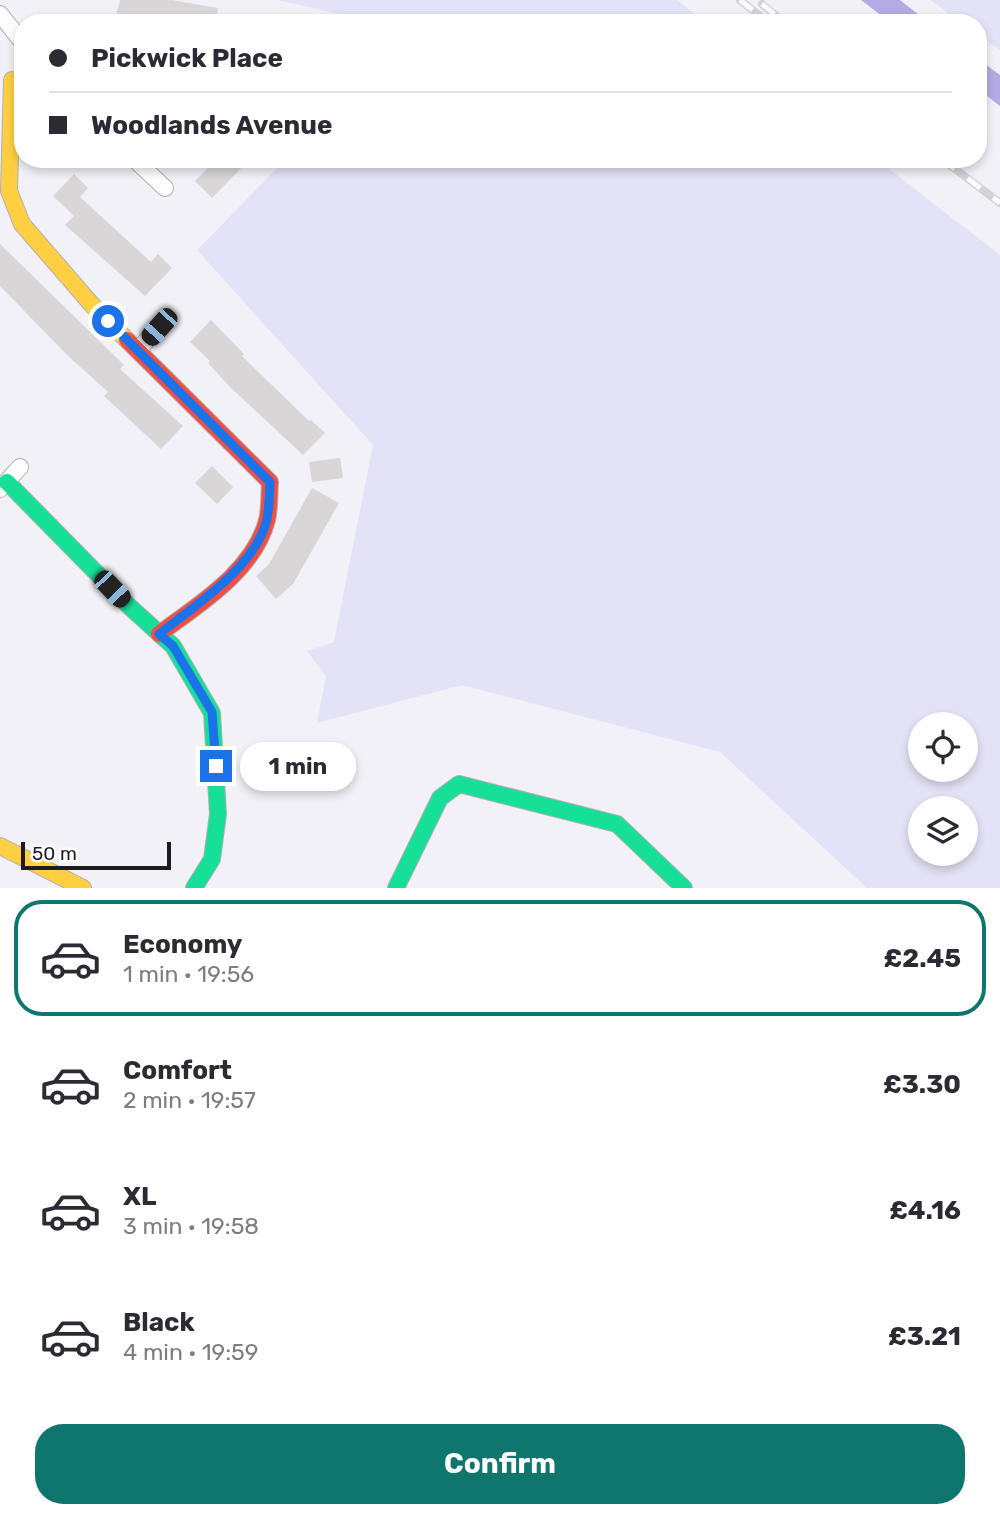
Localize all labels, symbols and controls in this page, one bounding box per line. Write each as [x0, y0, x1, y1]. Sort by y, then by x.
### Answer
text: Pickwick Place [91, 43, 283, 74]
text: Woodlands Avenue [91, 110, 332, 141]
car [138, 304, 181, 350]
route start [92, 305, 124, 337]
car [90, 567, 135, 611]
map controls [908, 712, 978, 866]
button: locate [908, 712, 978, 782]
callout: 1 min [241, 742, 356, 790]
route end [200, 750, 232, 782]
text: 1 min [269, 752, 327, 780]
button: layers [908, 796, 978, 866]
scale bar [21, 839, 172, 871]
text: 50 m [32, 842, 77, 865]
icon: car [39, 927, 102, 990]
text: Economy [123, 929, 242, 960]
text: £2.45 [884, 943, 961, 974]
text: 1 min · 19:56 [123, 960, 254, 988]
icon: car [39, 1053, 102, 1116]
text: Comfort [123, 1055, 232, 1086]
text: £3.30 [883, 1069, 961, 1100]
text: 2 min · 19:57 [123, 1086, 256, 1114]
icon: car [39, 1179, 102, 1242]
text: XL [123, 1181, 156, 1212]
text: £4.16 [889, 1195, 961, 1226]
text: 3 min · 19:58 [123, 1212, 259, 1240]
icon: car [39, 1305, 102, 1368]
text: Black [123, 1307, 195, 1338]
text: £3.21 [888, 1321, 961, 1352]
text: 4 min · 19:59 [123, 1338, 258, 1366]
button: Confirm [35, 1424, 965, 1504]

